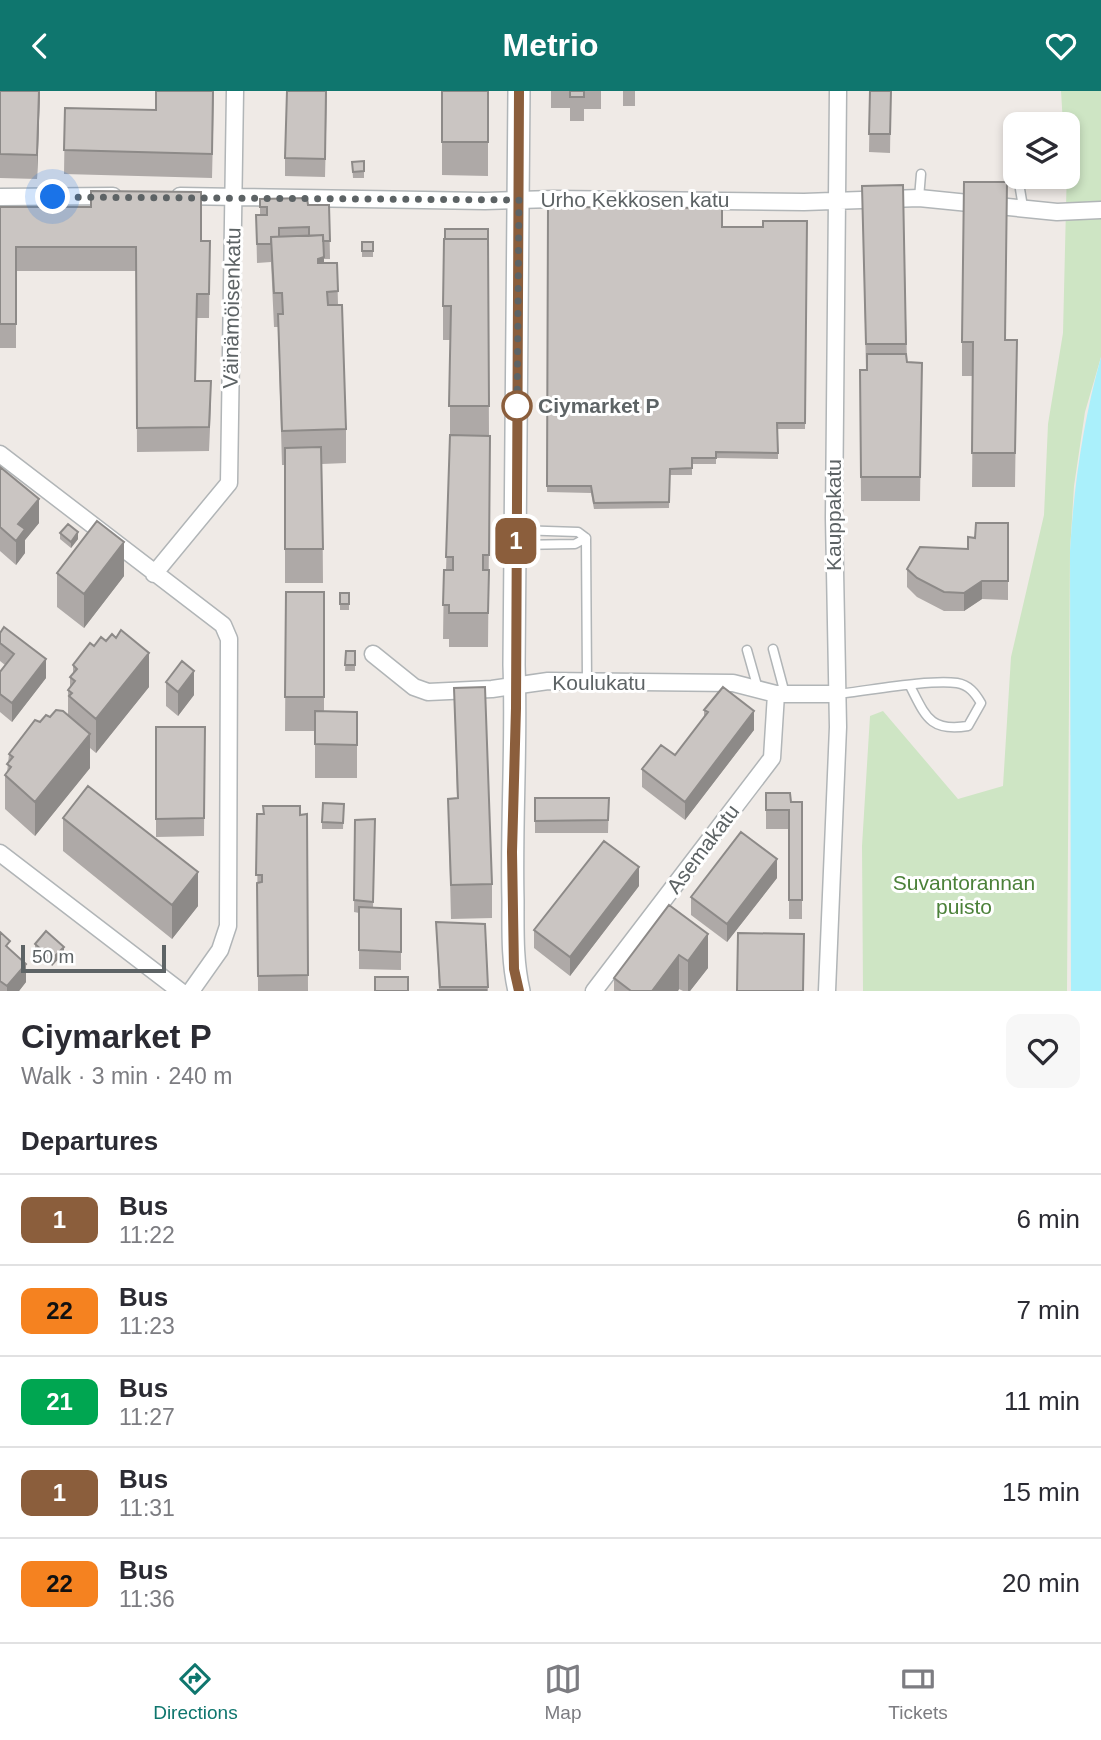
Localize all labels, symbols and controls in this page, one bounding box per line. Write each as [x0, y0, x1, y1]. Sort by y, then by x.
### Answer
icon: back [21, 27, 59, 65]
text: Metrio [503, 27, 599, 63]
icon: heart [1042, 27, 1080, 65]
map controls [1003, 112, 1080, 189]
button: layers [1003, 112, 1080, 189]
your location [35, 179, 70, 214]
street label: Urho Kekkosen katu [540, 188, 730, 211]
street label: Väinämöisenkatu [219, 227, 244, 389]
marker: Ciymarket P [502, 391, 532, 421]
place label: Ciymarket P [538, 394, 659, 417]
street label: Kauppakatu [822, 459, 845, 571]
line badge: 1 [493, 518, 539, 564]
text: 1 [509, 527, 523, 554]
street label: Koulukatu [552, 671, 646, 694]
street label: Asemakatu [662, 800, 743, 898]
park label: Suvantorannan puisto [893, 871, 1035, 918]
scale bar [21, 942, 166, 974]
text: 50 m [32, 946, 74, 967]
button: heart [1006, 1014, 1080, 1088]
text: Ciymarket P [21, 1018, 212, 1055]
text: Walk · 3 min · 240 m [21, 1063, 232, 1089]
text: Departures [21, 1126, 158, 1156]
text: Bus [119, 1191, 168, 1221]
text: 6 min [1016, 1204, 1080, 1234]
text: 1 [53, 1206, 66, 1233]
text: 11:22 [119, 1222, 175, 1248]
text: Bus [119, 1282, 168, 1312]
text: 7 min [1016, 1295, 1080, 1325]
text: 22 [46, 1297, 73, 1324]
text: 11:23 [119, 1313, 175, 1339]
text: Bus [119, 1373, 168, 1403]
text: 11 min [1004, 1386, 1080, 1416]
text: 21 [46, 1388, 73, 1415]
text: 11:27 [119, 1404, 175, 1430]
text: Bus [119, 1464, 168, 1494]
text: 15 min [1002, 1477, 1080, 1507]
text: 1 [53, 1479, 66, 1506]
text: 11:31 [119, 1495, 175, 1521]
text: Bus [119, 1555, 168, 1585]
text: 20 min [1002, 1568, 1080, 1598]
text: 22 [46, 1570, 73, 1597]
text: 11:36 [119, 1586, 175, 1612]
tab: Directions [153, 1660, 238, 1724]
tab: Map [544, 1660, 582, 1724]
tab: Tickets [888, 1660, 948, 1724]

